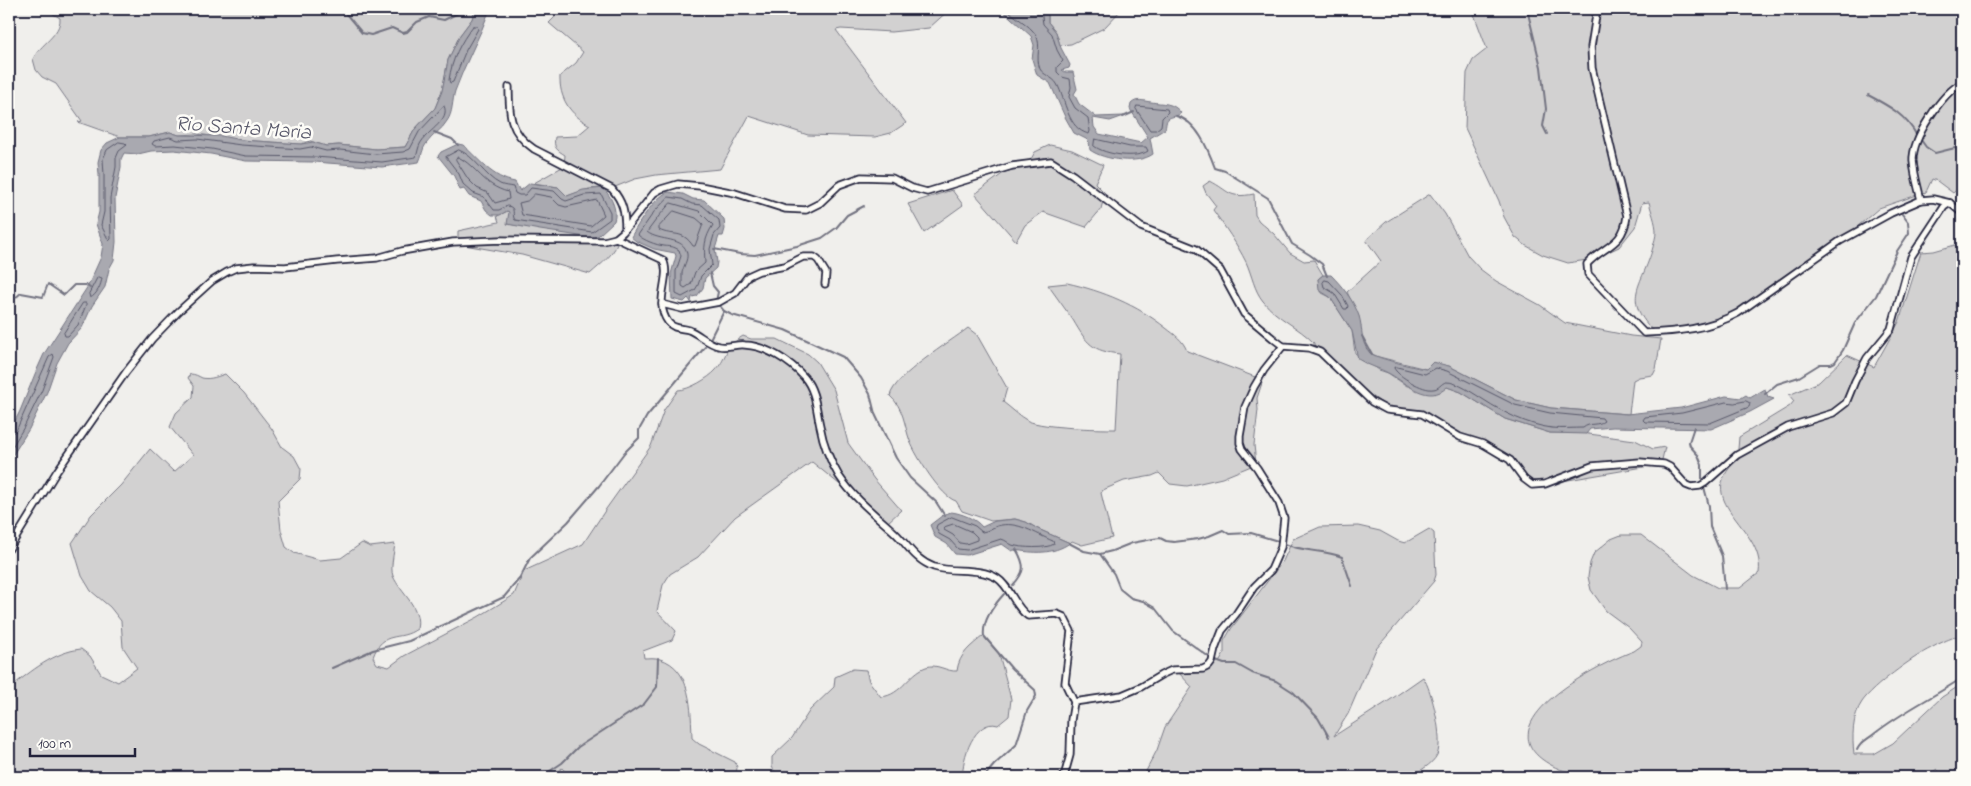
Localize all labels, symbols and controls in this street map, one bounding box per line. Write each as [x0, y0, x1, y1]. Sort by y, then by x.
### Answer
water label: Rio Santa Maria [174, 109, 313, 149]
scale bar [30, 726, 135, 758]
text: 100 m [38, 733, 71, 755]

